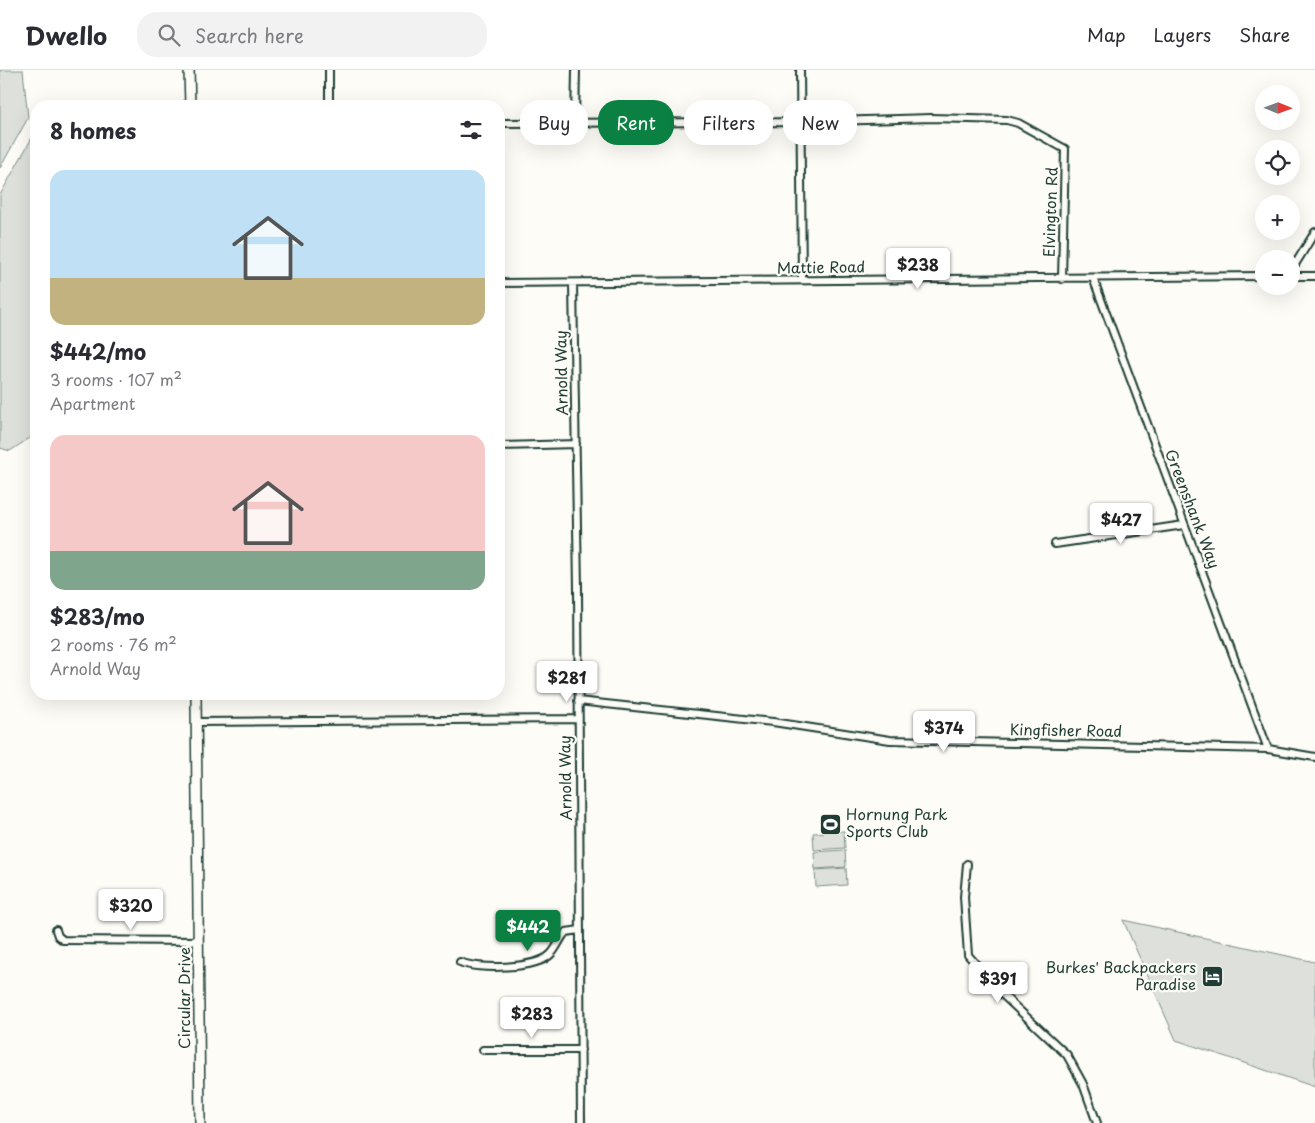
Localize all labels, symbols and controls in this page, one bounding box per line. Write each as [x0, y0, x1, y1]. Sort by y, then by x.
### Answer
search box [137, 12, 487, 57]
text: Dwello [25, 17, 107, 53]
icon: search [155, 21, 183, 49]
text: Search here [195, 21, 304, 49]
text: Map [1087, 21, 1126, 48]
text: Layers [1154, 21, 1211, 48]
text: Share [1239, 21, 1290, 48]
north arrow [1255, 85, 1300, 130]
map controls [1255, 85, 1300, 295]
chip: Buy [520, 100, 588, 145]
chip: Rent [598, 100, 674, 145]
chip: Filters [684, 100, 773, 145]
chip: New [783, 100, 857, 145]
text: 8 homes [50, 114, 136, 146]
icon: filters [457, 116, 485, 144]
button: locate [1255, 140, 1300, 185]
street label: Elvington Rd [1036, 166, 1063, 257]
button: + [1255, 195, 1300, 240]
icon: home [223, 203, 313, 293]
pin: $238 [888, 248, 948, 290]
button: − [1255, 250, 1300, 295]
text: $238 [897, 252, 939, 276]
street label: Mattie Road [777, 254, 865, 279]
street label: Arnold Way [548, 330, 573, 416]
text: $442/mo [50, 335, 146, 367]
text: 3 rooms · 107 m² [50, 367, 182, 391]
text: Apartment [50, 391, 135, 415]
street label: Greenshank Way [1160, 445, 1227, 571]
icon: home [223, 468, 313, 558]
pin: $427 [1091, 502, 1151, 545]
text: $427 [1101, 507, 1141, 531]
text: $283/mo [50, 600, 145, 632]
text: 2 rooms · 76 m² [50, 632, 177, 656]
text: Arnold Way [50, 656, 141, 680]
pin: $281 [537, 660, 597, 703]
text: $281 [548, 665, 586, 689]
pin: $374 [914, 710, 974, 753]
text: $374 [924, 715, 964, 739]
street label: Kingfisher Road [1010, 717, 1122, 742]
street label: Arnold Way [552, 735, 577, 821]
place label: Hornung Park Sports Club [846, 802, 947, 842]
sports icon: Hornung Park Sports Club [818, 812, 842, 836]
pin: $320 [101, 888, 161, 931]
text: $320 [109, 893, 153, 917]
pin: $442 [498, 910, 558, 952]
text: $442 [507, 914, 550, 938]
street label: Circular Drive [172, 947, 195, 1049]
place label: Burkes' Backpackers Paradise [1046, 955, 1196, 995]
pin: $391 [968, 962, 1028, 1004]
hotel icon: Burkes' Backpackers Paradise [1200, 965, 1224, 989]
text: $391 [980, 966, 1016, 990]
pin: $283 [502, 996, 562, 1039]
text: $283 [511, 1001, 553, 1025]

